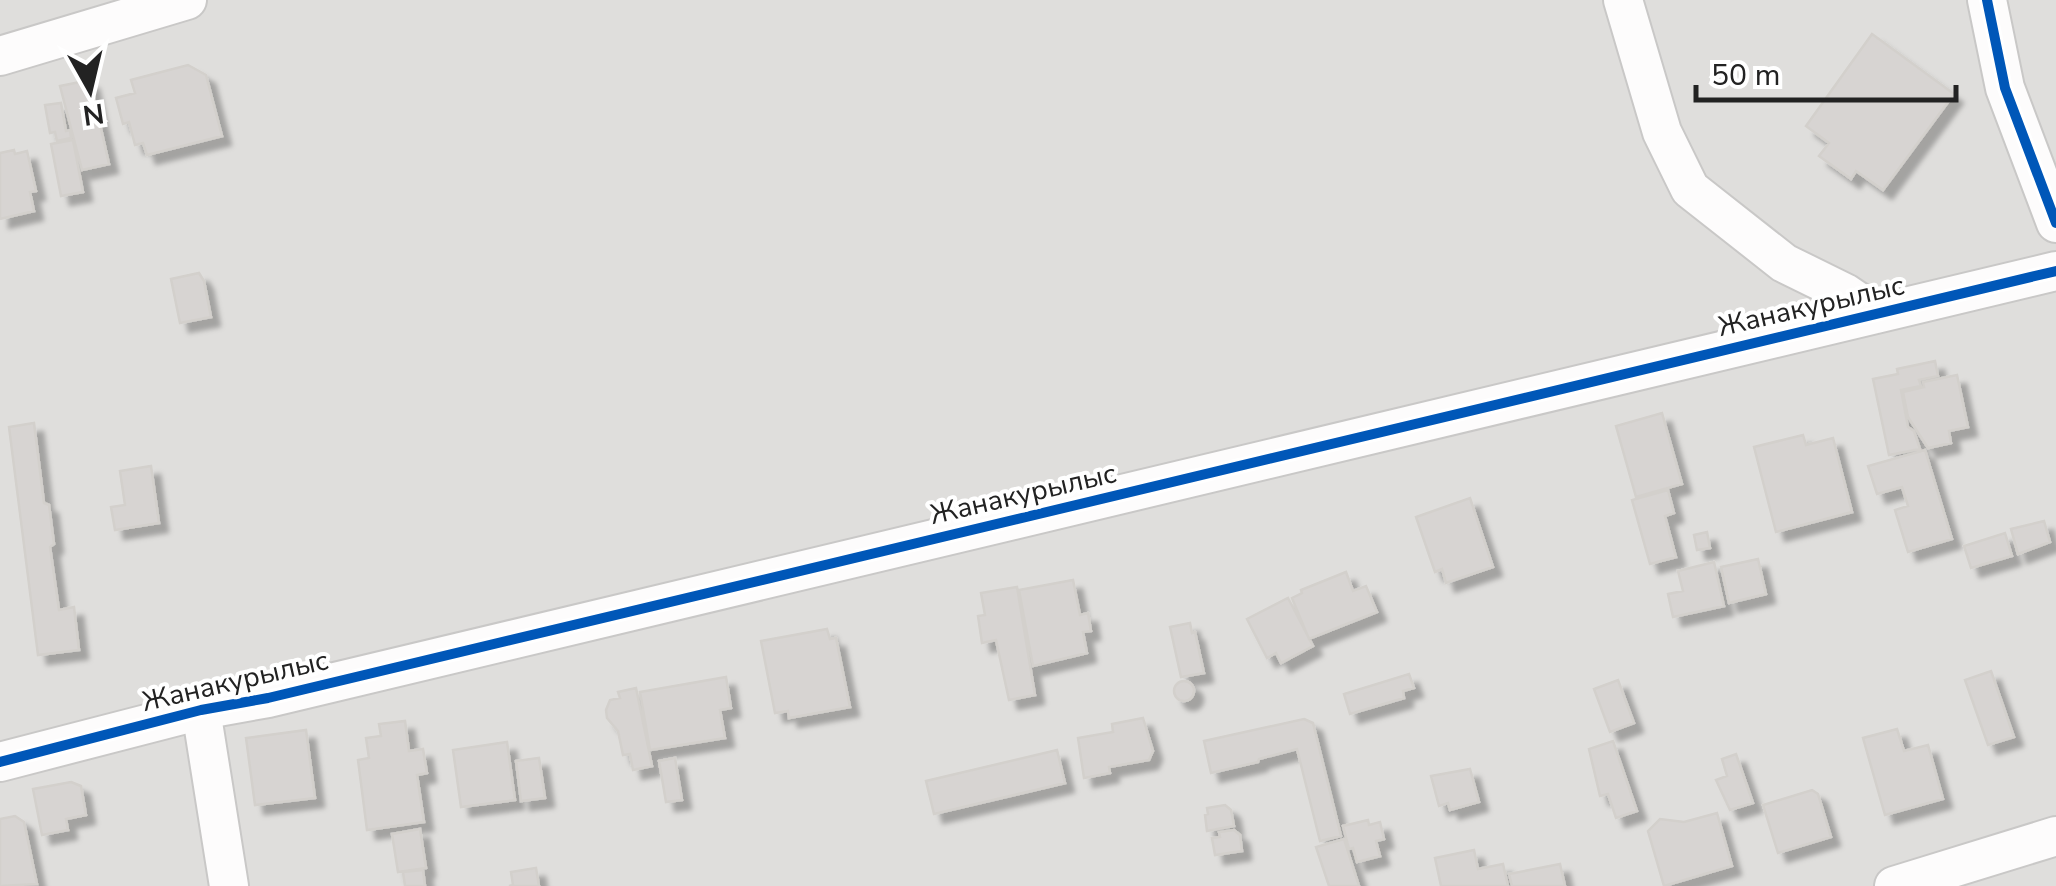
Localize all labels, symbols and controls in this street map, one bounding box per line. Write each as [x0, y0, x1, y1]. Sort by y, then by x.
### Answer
north arrow [40, 40, 140, 140]
scale bar [1696, 40, 1956, 102]
text: 50 m [1711, 55, 1780, 96]
text: N [80, 93, 106, 134]
street label: Жанакурылыс [1714, 266, 1908, 346]
street label: Жанакурылыс [926, 454, 1120, 534]
street label: Жанакурылыс [138, 641, 332, 721]

